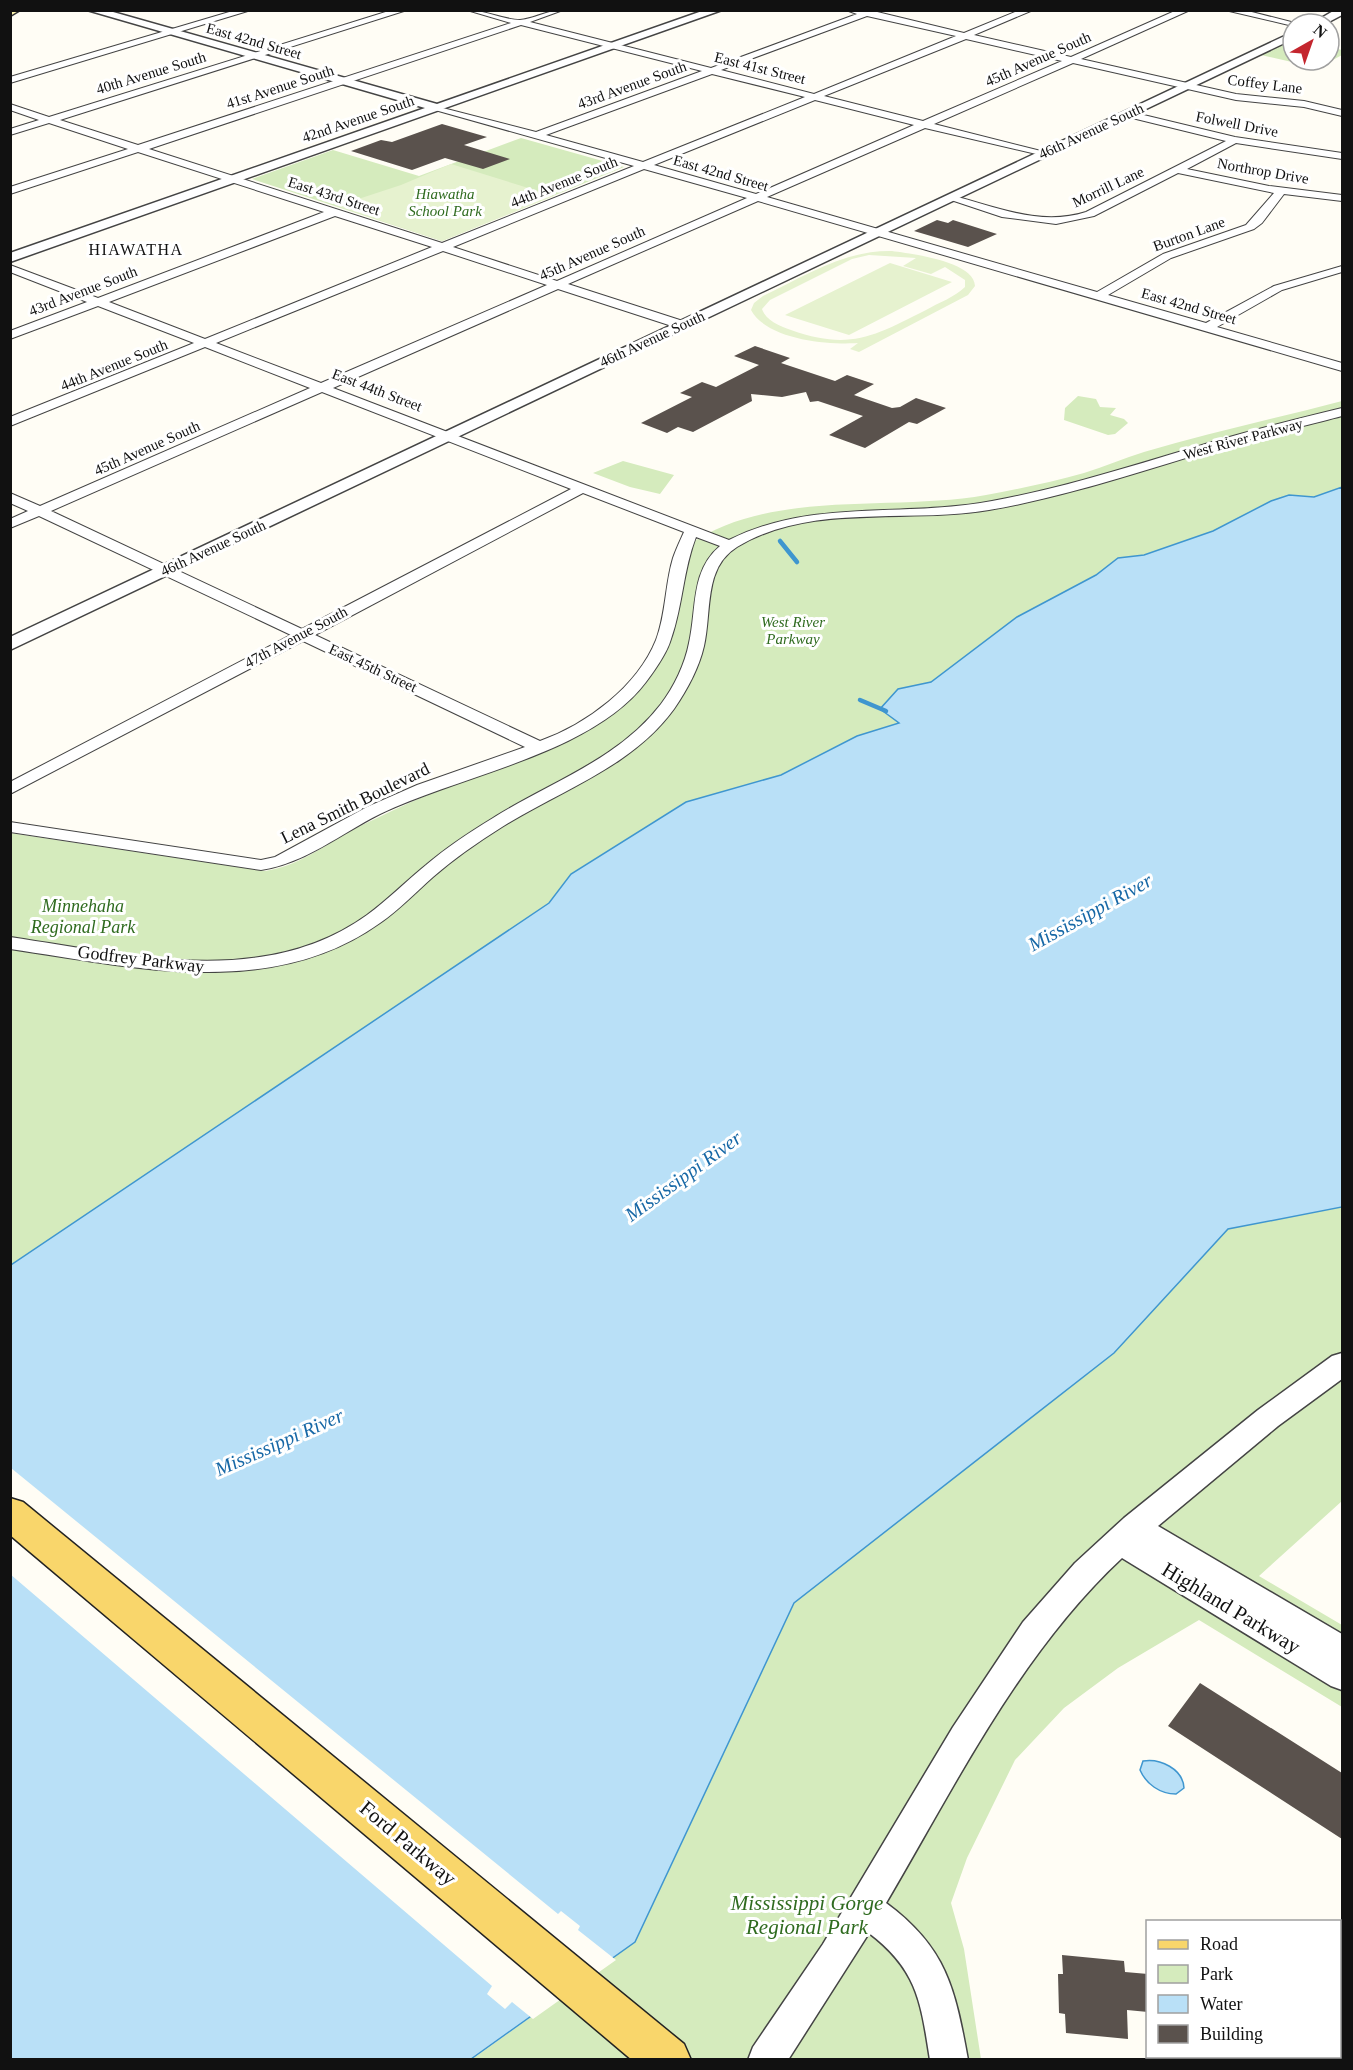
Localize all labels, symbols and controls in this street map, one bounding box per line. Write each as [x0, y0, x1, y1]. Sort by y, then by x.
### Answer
north arrow [1281, 12, 1341, 72]
street label: East 42nd Street [205, 20, 304, 62]
text: N [1310, 21, 1331, 41]
street label: 45th Avenue South [983, 28, 1094, 89]
street label: 40th Avenue South [94, 49, 208, 97]
street label: East 41st Street [713, 49, 808, 87]
street label: 43rd Avenue South [575, 58, 689, 112]
street label: 41st Avenue South [224, 62, 336, 112]
street label: Coffey Lane [1227, 71, 1304, 97]
street label: 42nd Avenue South [300, 92, 416, 146]
street label: 46th Avenue South [1036, 99, 1146, 162]
street label: Folwell Drive [1194, 108, 1280, 140]
street label: East 42nd Street [672, 152, 771, 194]
street label: 44th Avenue South [508, 153, 620, 211]
street label: Northrop Drive [1216, 155, 1310, 187]
street label: Morrill Lane [1070, 163, 1147, 211]
street label: East 43rd Street [286, 174, 383, 219]
park label: Hiawatha School Park [408, 186, 482, 219]
street label: Burton Lane [1151, 213, 1227, 254]
street label: 45th Avenue South [537, 222, 648, 283]
district label: HIAWATHA [88, 241, 184, 258]
street label: 43rd Avenue South [27, 263, 140, 319]
street label: East 42nd Street [1140, 285, 1239, 327]
street label: 46th Avenue South [597, 307, 707, 370]
street label: 44th Avenue South [58, 336, 170, 394]
street label: East 44th Street [330, 366, 425, 415]
street label: West River Parkway [1182, 415, 1305, 463]
street label: 45th Avenue South [92, 417, 203, 478]
street label: 46th Avenue South [158, 516, 268, 579]
street label: 47th Avenue South [242, 603, 350, 671]
park label: West River Parkway [761, 614, 825, 647]
street label: East 45th Street [327, 641, 420, 696]
street label: Lena Smith Boulevard [277, 758, 433, 848]
water label: Mississippi River [1023, 869, 1156, 957]
park label: Minnehaha Regional Park [30, 896, 136, 937]
street label: Godfrey Parkway [77, 941, 205, 977]
water label: Mississippi River [620, 1126, 746, 1227]
water label: Mississippi River [210, 1404, 347, 1482]
street label: Highland Parkway [1158, 1557, 1305, 1659]
street label: Ford Parkway [355, 1796, 461, 1891]
park label: Mississippi Gorge Regional Park [730, 1891, 883, 1939]
legend [1146, 1920, 1341, 2058]
text: Road [1200, 1934, 1238, 1954]
text: Park [1200, 1964, 1233, 1984]
text: Water [1200, 1994, 1243, 2014]
text: Building [1200, 2024, 1263, 2044]

